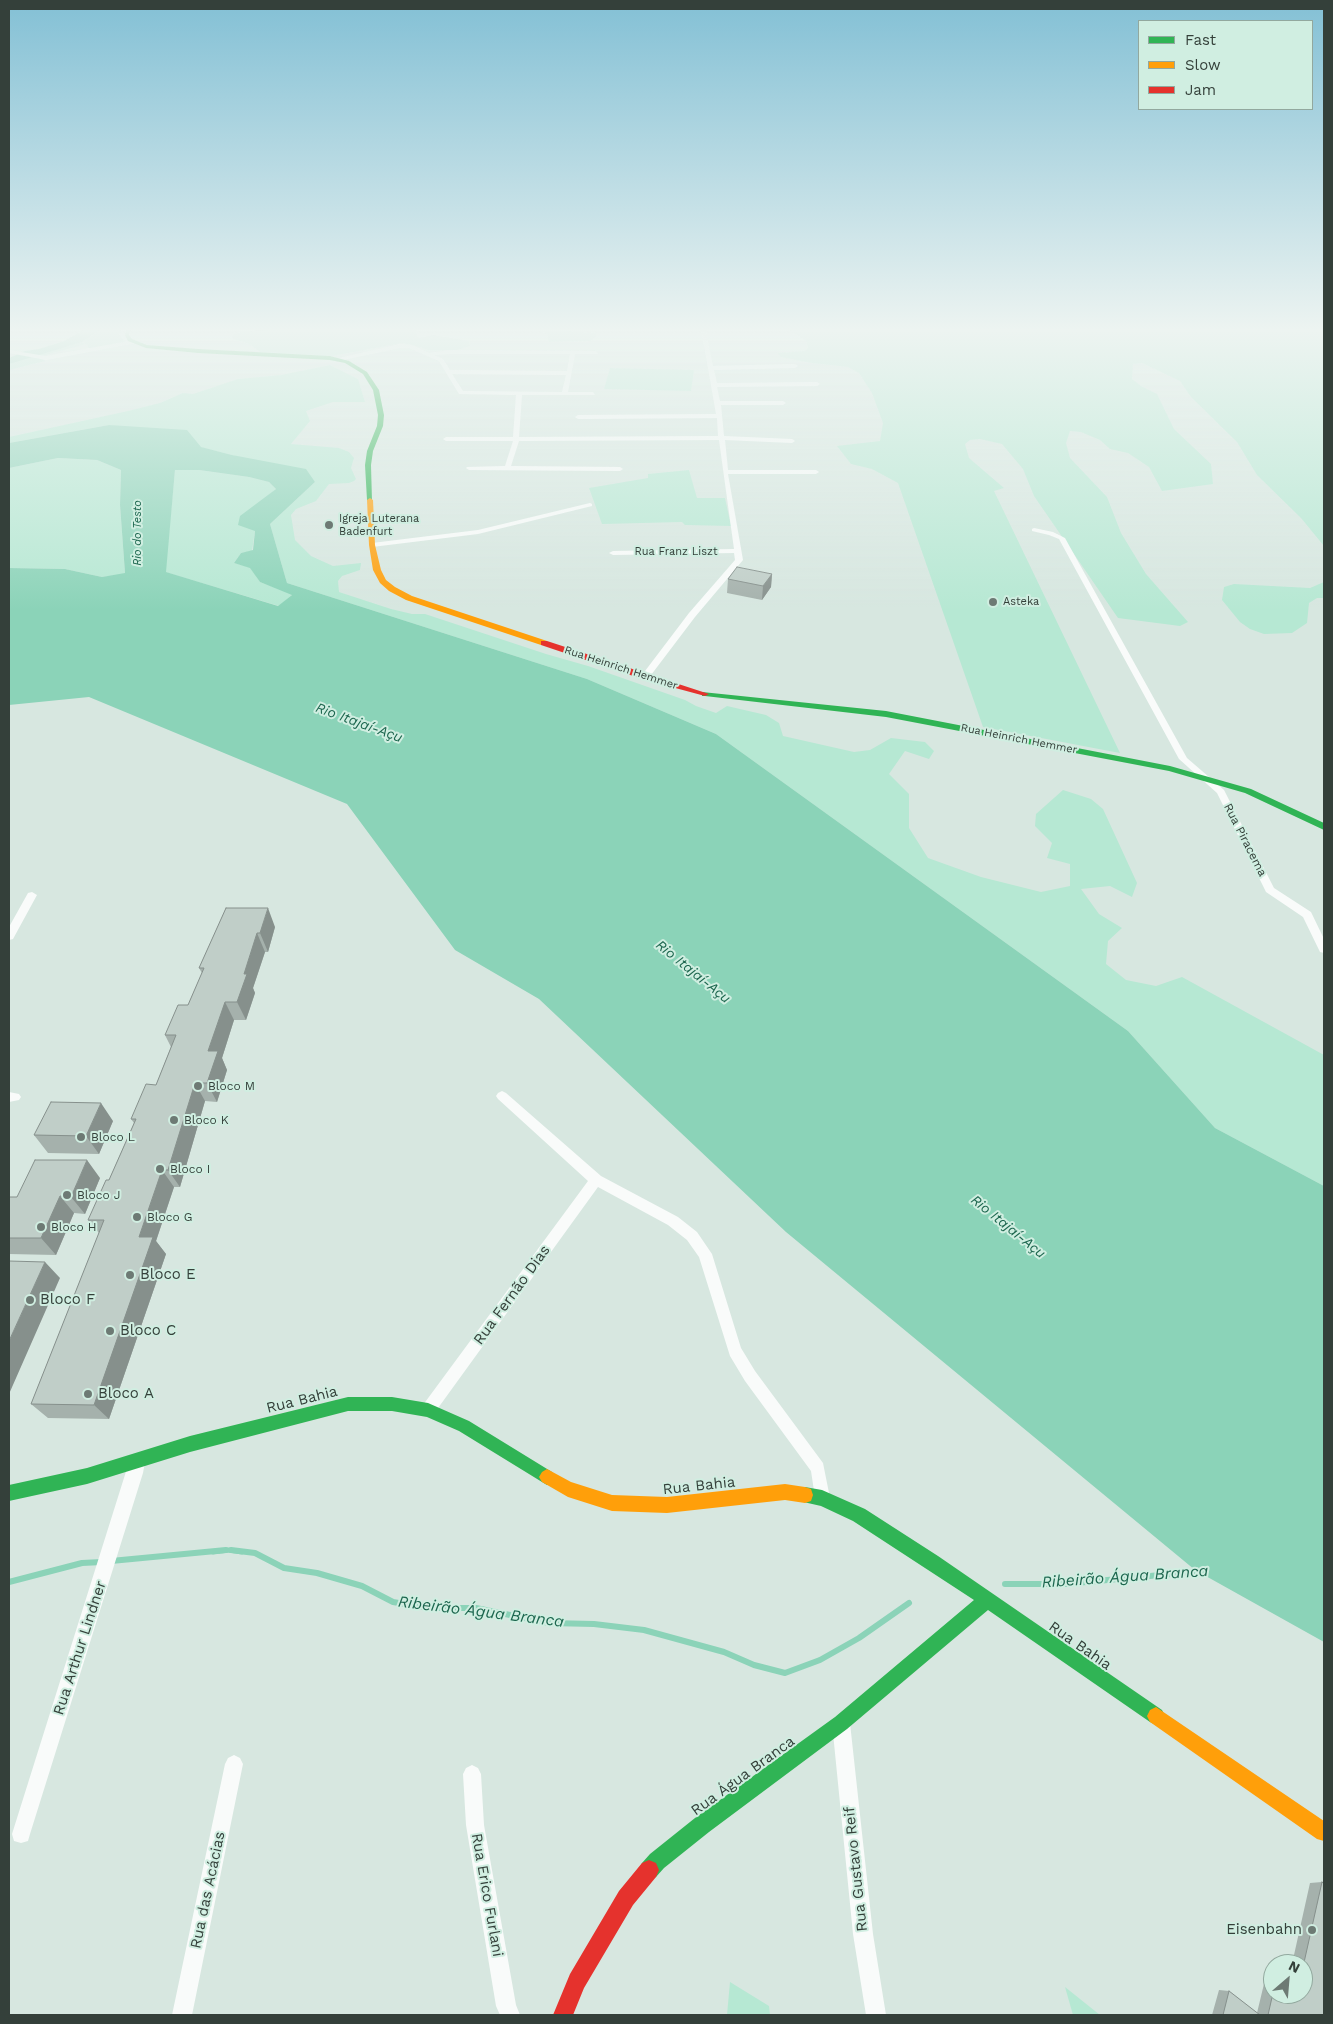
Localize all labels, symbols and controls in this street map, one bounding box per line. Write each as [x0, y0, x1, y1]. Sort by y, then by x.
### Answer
legend [1138, 20, 1313, 110]
text: Fast [1185, 31, 1216, 49]
text: Slow [1185, 56, 1221, 74]
text: Jam [1185, 81, 1216, 99]
water label: Rio do Testo [131, 500, 145, 566]
place label: Igreja Luterana Badenfurt [339, 512, 419, 538]
marker: Igreja Luterana Badenfurt [323, 519, 335, 531]
street label: Rua Franz Liszt [635, 545, 717, 559]
place label: Asteka [1003, 595, 1039, 609]
marker: Asteka [987, 596, 999, 608]
street label: Rua Heinrich Hemmer [563, 643, 679, 693]
water label: Rio Itajaí-Açu [313, 700, 405, 746]
street label: Rua Heinrich Hemmer [960, 721, 1078, 757]
street label: Rua Piracema [1220, 801, 1270, 879]
water label: Rio Itajaí-Açu [652, 937, 734, 1007]
place label: Bloco M [208, 1079, 255, 1093]
marker: Bloco M [192, 1080, 204, 1092]
place label: Bloco K [184, 1113, 229, 1127]
marker: Bloco K [168, 1114, 180, 1126]
place label: Bloco L [91, 1130, 135, 1144]
marker: Bloco L [75, 1131, 87, 1143]
place label: Bloco I [170, 1162, 210, 1176]
marker: Bloco I [154, 1163, 166, 1175]
place label: Bloco J [77, 1188, 121, 1202]
marker: Bloco J [61, 1189, 73, 1201]
water label: Rio Itajaí-Açu [967, 1192, 1049, 1262]
place label: Bloco G [147, 1210, 192, 1224]
marker: Bloco G [131, 1211, 143, 1223]
place label: Bloco H [51, 1220, 97, 1234]
marker: Bloco H [35, 1221, 47, 1233]
street label: Rua Fernão Dias [470, 1242, 554, 1348]
place label: Bloco E [140, 1266, 195, 1284]
marker: Bloco E [124, 1269, 136, 1281]
place label: Bloco F [40, 1291, 95, 1309]
marker: Bloco F [24, 1294, 36, 1306]
place label: Bloco C [120, 1322, 176, 1340]
marker: Bloco C [104, 1325, 116, 1337]
street label: Rua Bahia [265, 1382, 339, 1418]
place label: Bloco A [98, 1385, 154, 1403]
marker: Bloco A [82, 1388, 94, 1400]
street label: Rua Bahia [662, 1473, 736, 1499]
water label: Ribeirão Água Branca [1041, 1562, 1209, 1592]
street label: Rua Arthur Lindner [50, 1579, 110, 1717]
water label: Ribeirão Água Branca [397, 1592, 565, 1632]
street label: Rua Bahia [1045, 1618, 1115, 1674]
street label: Rua Água Branca [688, 1732, 798, 1820]
street label: Rua Gustavo Reif [840, 1806, 872, 1932]
street label: Rua das Acácias [187, 1830, 229, 1950]
street label: Rua Erico Furlani [467, 1832, 507, 1958]
place label: Eisenbahn [1226, 1921, 1302, 1939]
marker: Eisenbahn [1306, 1924, 1318, 1936]
north arrow [1263, 1954, 1313, 2004]
text: N [1286, 1957, 1303, 1976]

